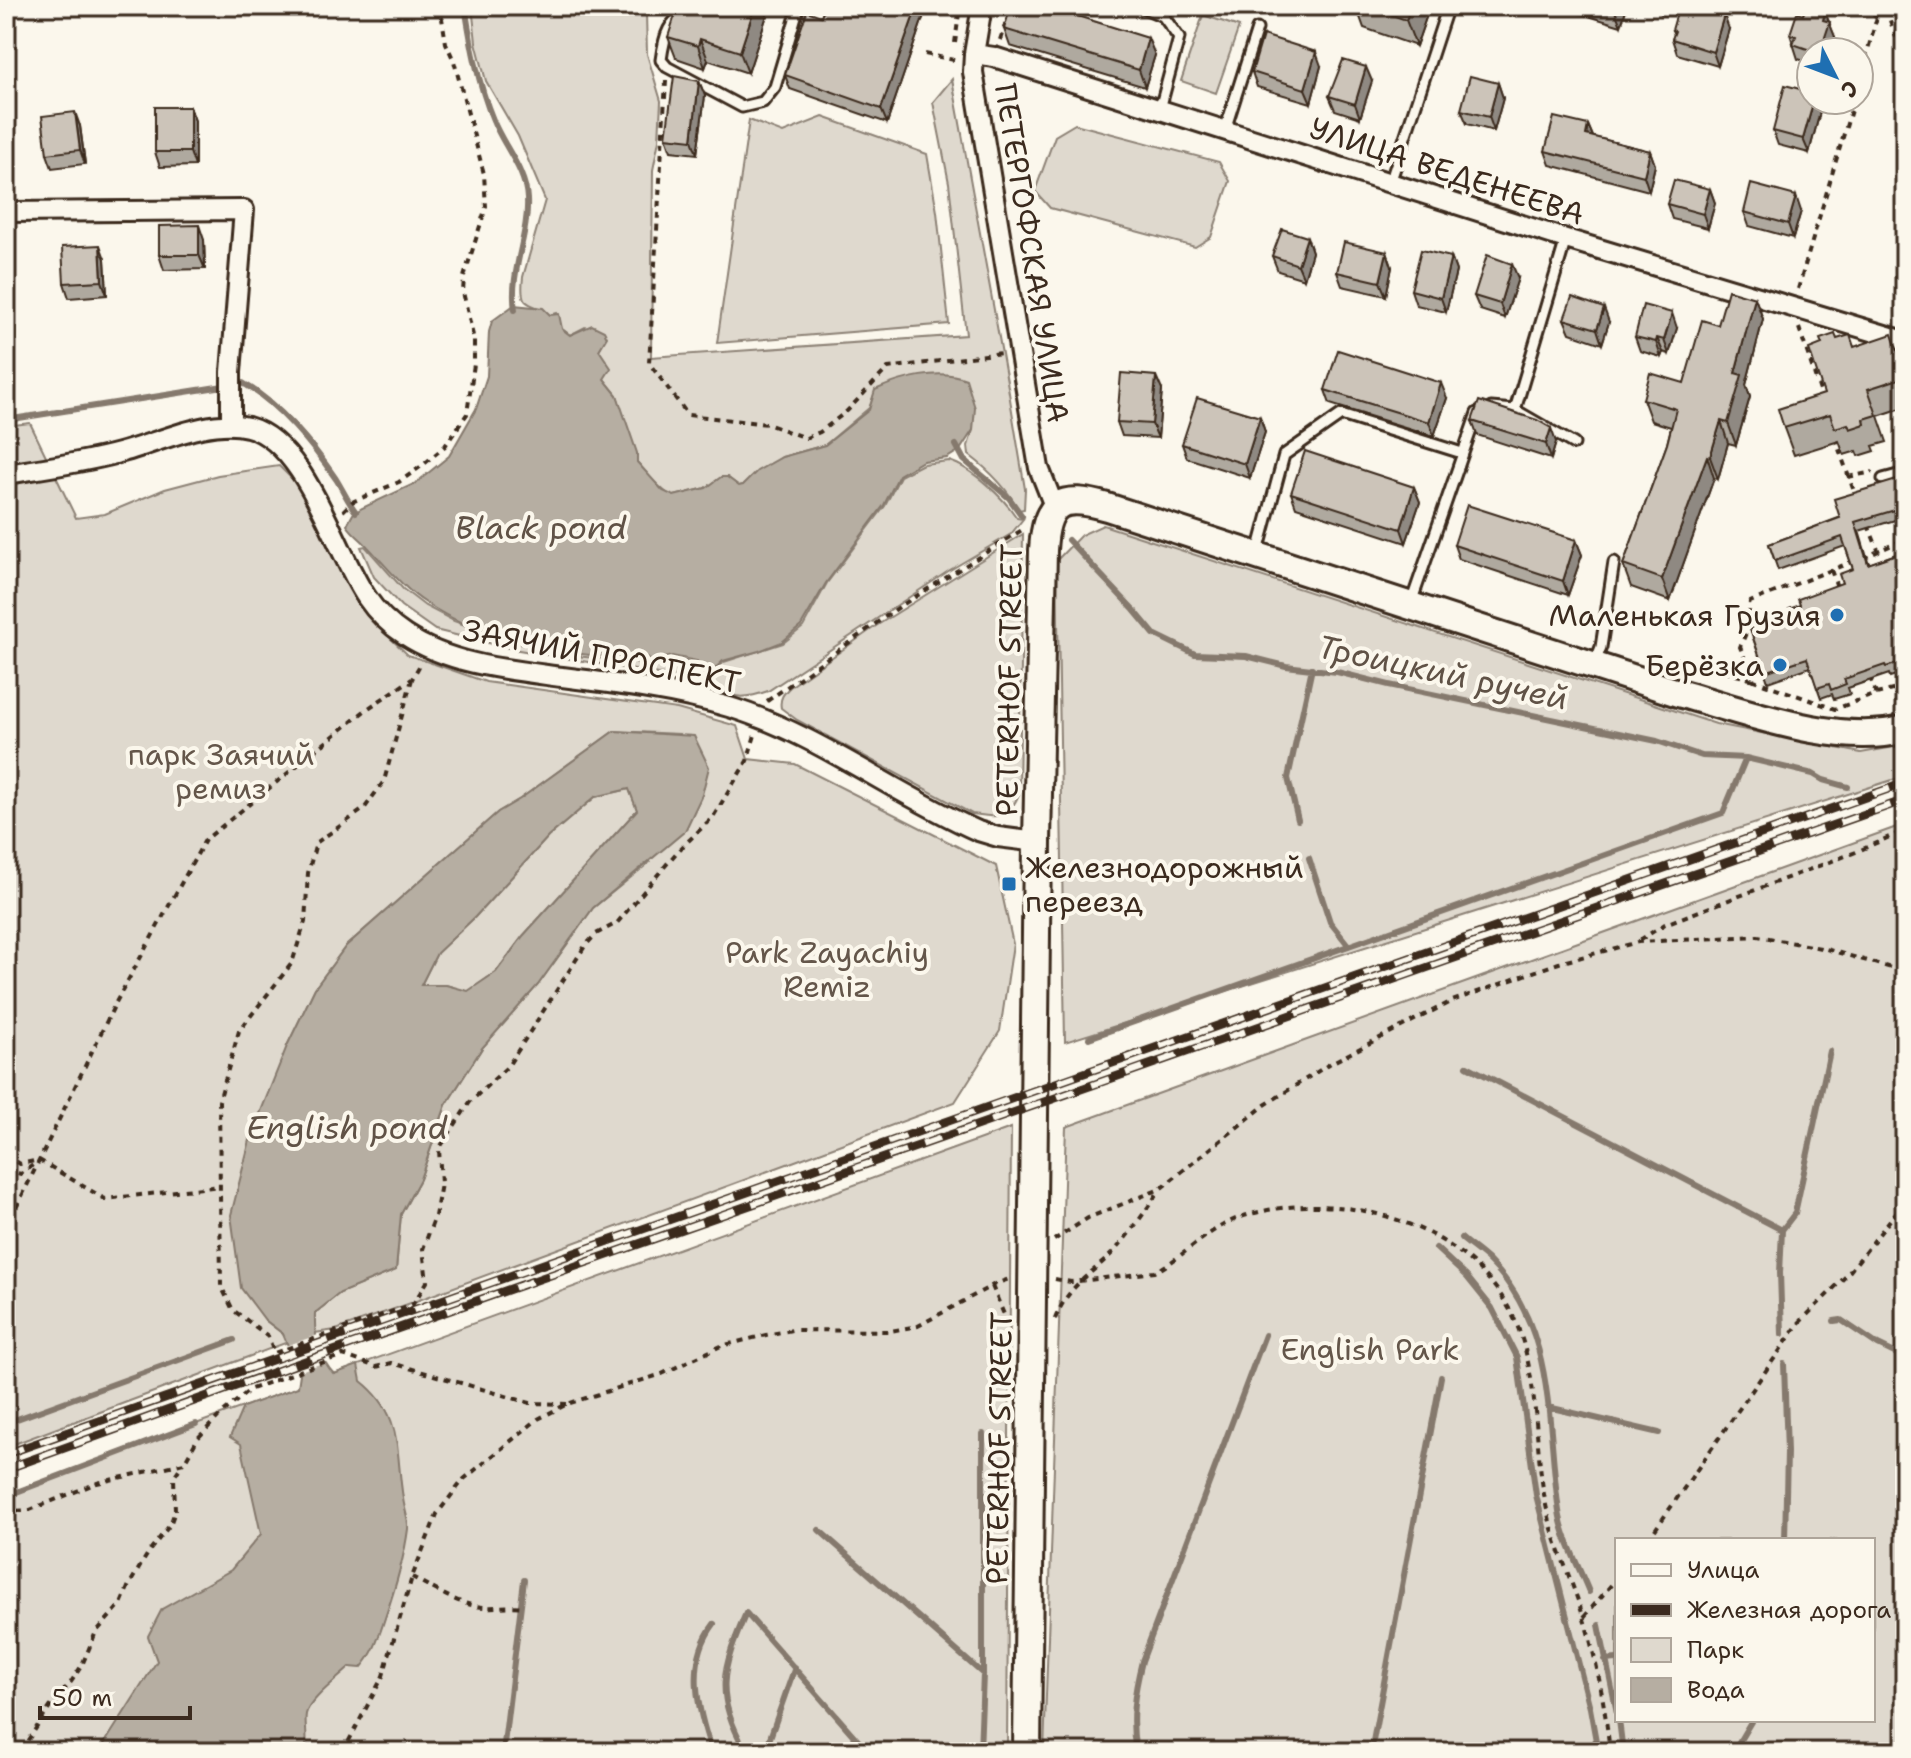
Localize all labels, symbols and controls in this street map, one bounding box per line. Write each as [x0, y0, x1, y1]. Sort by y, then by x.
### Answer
north arrow [1795, 36, 1875, 116]
text: С [1834, 74, 1865, 104]
street label: ПЕТЕРГОФСКАЯ УЛИЦА [985, 80, 1079, 426]
street label: УЛИЦА ВЕДЕНЕЕВА [1304, 107, 1590, 235]
water label: Black pond [455, 506, 628, 549]
street label: PETERHOF STREET [986, 543, 1032, 817]
place label: Маленькая Грузия [1548, 595, 1821, 636]
marker: Маленькая Грузия [1828, 606, 1846, 624]
street label: ЗАЯЧИЙ ПРОСПЕКТ [460, 609, 744, 703]
water label: Троицкий ручей [1314, 624, 1572, 720]
place label: Берёзка [1645, 645, 1764, 686]
marker: Берёзка [1771, 656, 1789, 674]
park label: парк Заячий ремиз [128, 734, 314, 809]
place label: Железнодорожный переезд [1025, 847, 1304, 922]
marker: Железнодорожный переезд [1000, 875, 1018, 893]
park label: Park Zayachiy Remiz [725, 932, 929, 1007]
water label: English pond [246, 1106, 448, 1149]
street label: PETERHOF STREET [976, 1311, 1022, 1585]
park label: English Park [1281, 1329, 1459, 1370]
legend [1615, 1538, 1875, 1722]
text: Улица [1687, 1554, 1760, 1586]
text: Железная дорога [1687, 1594, 1891, 1626]
text: Парк [1687, 1634, 1744, 1666]
scale bar [40, 1670, 190, 1720]
text: Вода [1687, 1674, 1745, 1706]
text: 50 m [52, 1682, 112, 1714]

